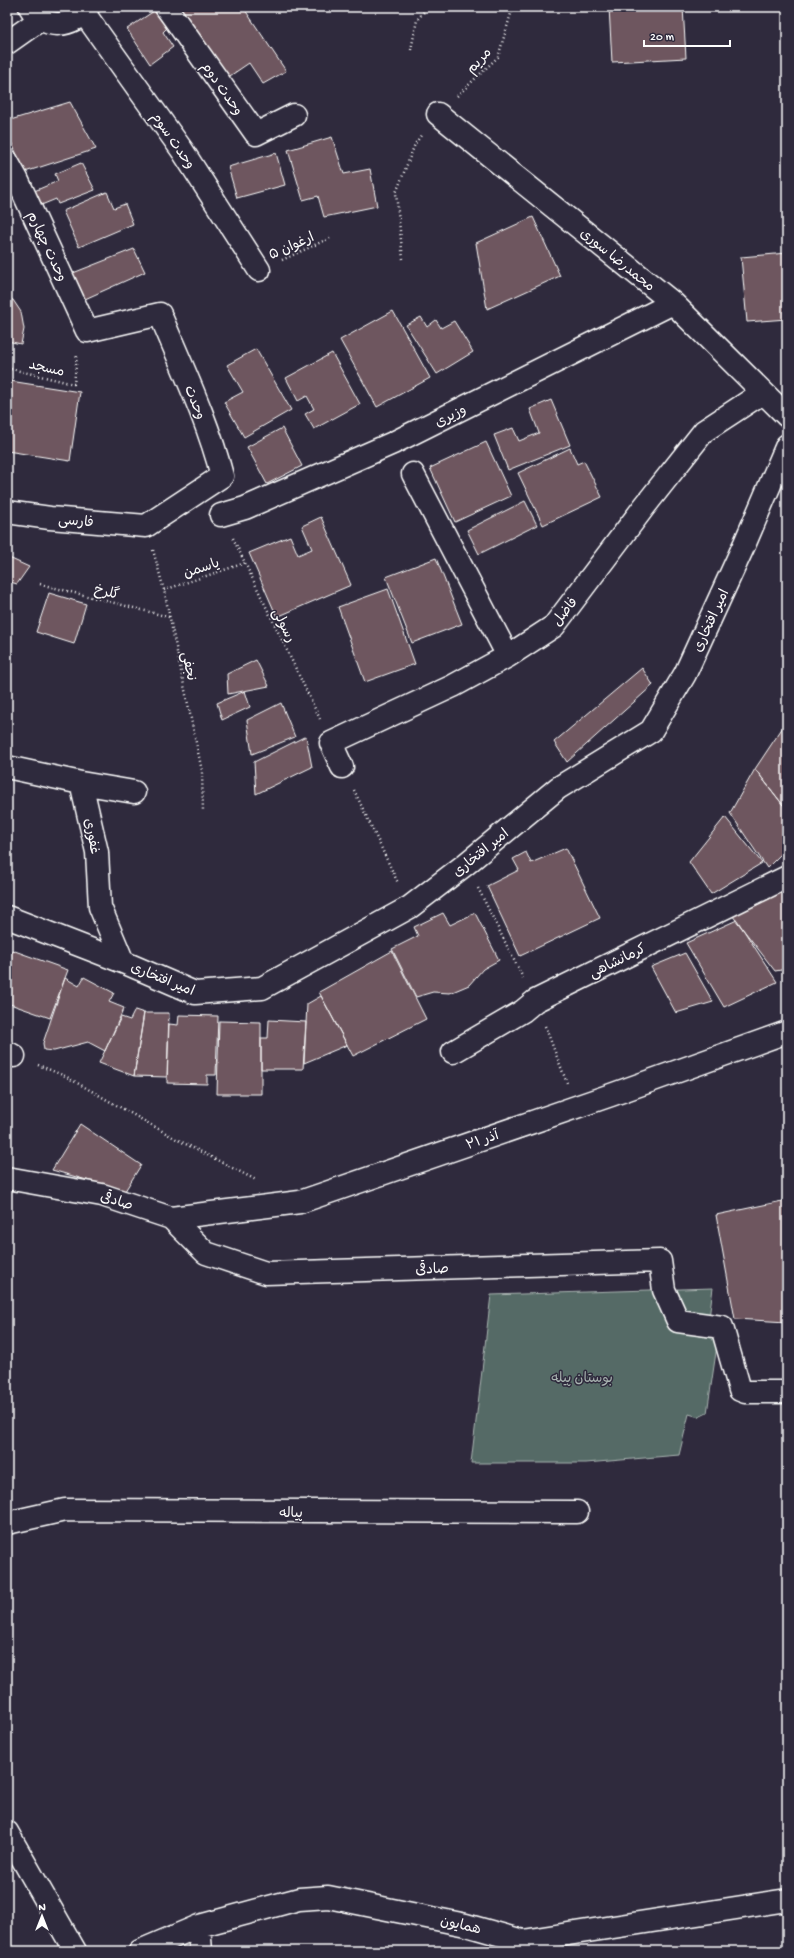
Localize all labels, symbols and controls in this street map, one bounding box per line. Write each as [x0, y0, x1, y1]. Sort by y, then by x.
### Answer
scale bar [644, 22, 730, 48]
text: 20 m [650, 31, 675, 45]
street label: مریم [464, 45, 496, 78]
street label: وحدت دوم [196, 59, 246, 120]
street label: وحدت سوم [145, 110, 198, 174]
street label: وحدت چهارم [22, 209, 69, 285]
street label: محمدرضا سوری [576, 226, 657, 296]
street label: ارغوان ۵ [267, 230, 317, 265]
street label: مسجد [27, 357, 66, 382]
street label: وحدت [179, 383, 208, 423]
street label: وزیری [432, 402, 470, 432]
street label: فارسی [57, 512, 94, 533]
street label: یاسمن [182, 556, 222, 583]
street label: گلرخ [92, 580, 121, 605]
street label: امیر افتخاری [690, 587, 734, 655]
street label: فاضل [549, 595, 583, 630]
street label: رسولی [267, 606, 298, 646]
street label: نجفی [176, 651, 199, 683]
street label: غفوری [79, 817, 102, 856]
street label: امیر افتخاری [450, 826, 513, 882]
street label: کرمانشاهی [587, 941, 649, 983]
street label: امیر افتخاری [128, 960, 196, 1001]
street label: ۲۱ آذر [464, 1127, 502, 1155]
street label: صادقی [98, 1187, 135, 1215]
street label: صادقی [415, 1259, 449, 1280]
park label: بوستان پیله [551, 1371, 613, 1388]
street label: پیاله [279, 1506, 303, 1523]
north arrow [22, 1896, 62, 1936]
text: N [38, 1902, 46, 1914]
street label: همایون [438, 1914, 482, 1939]

